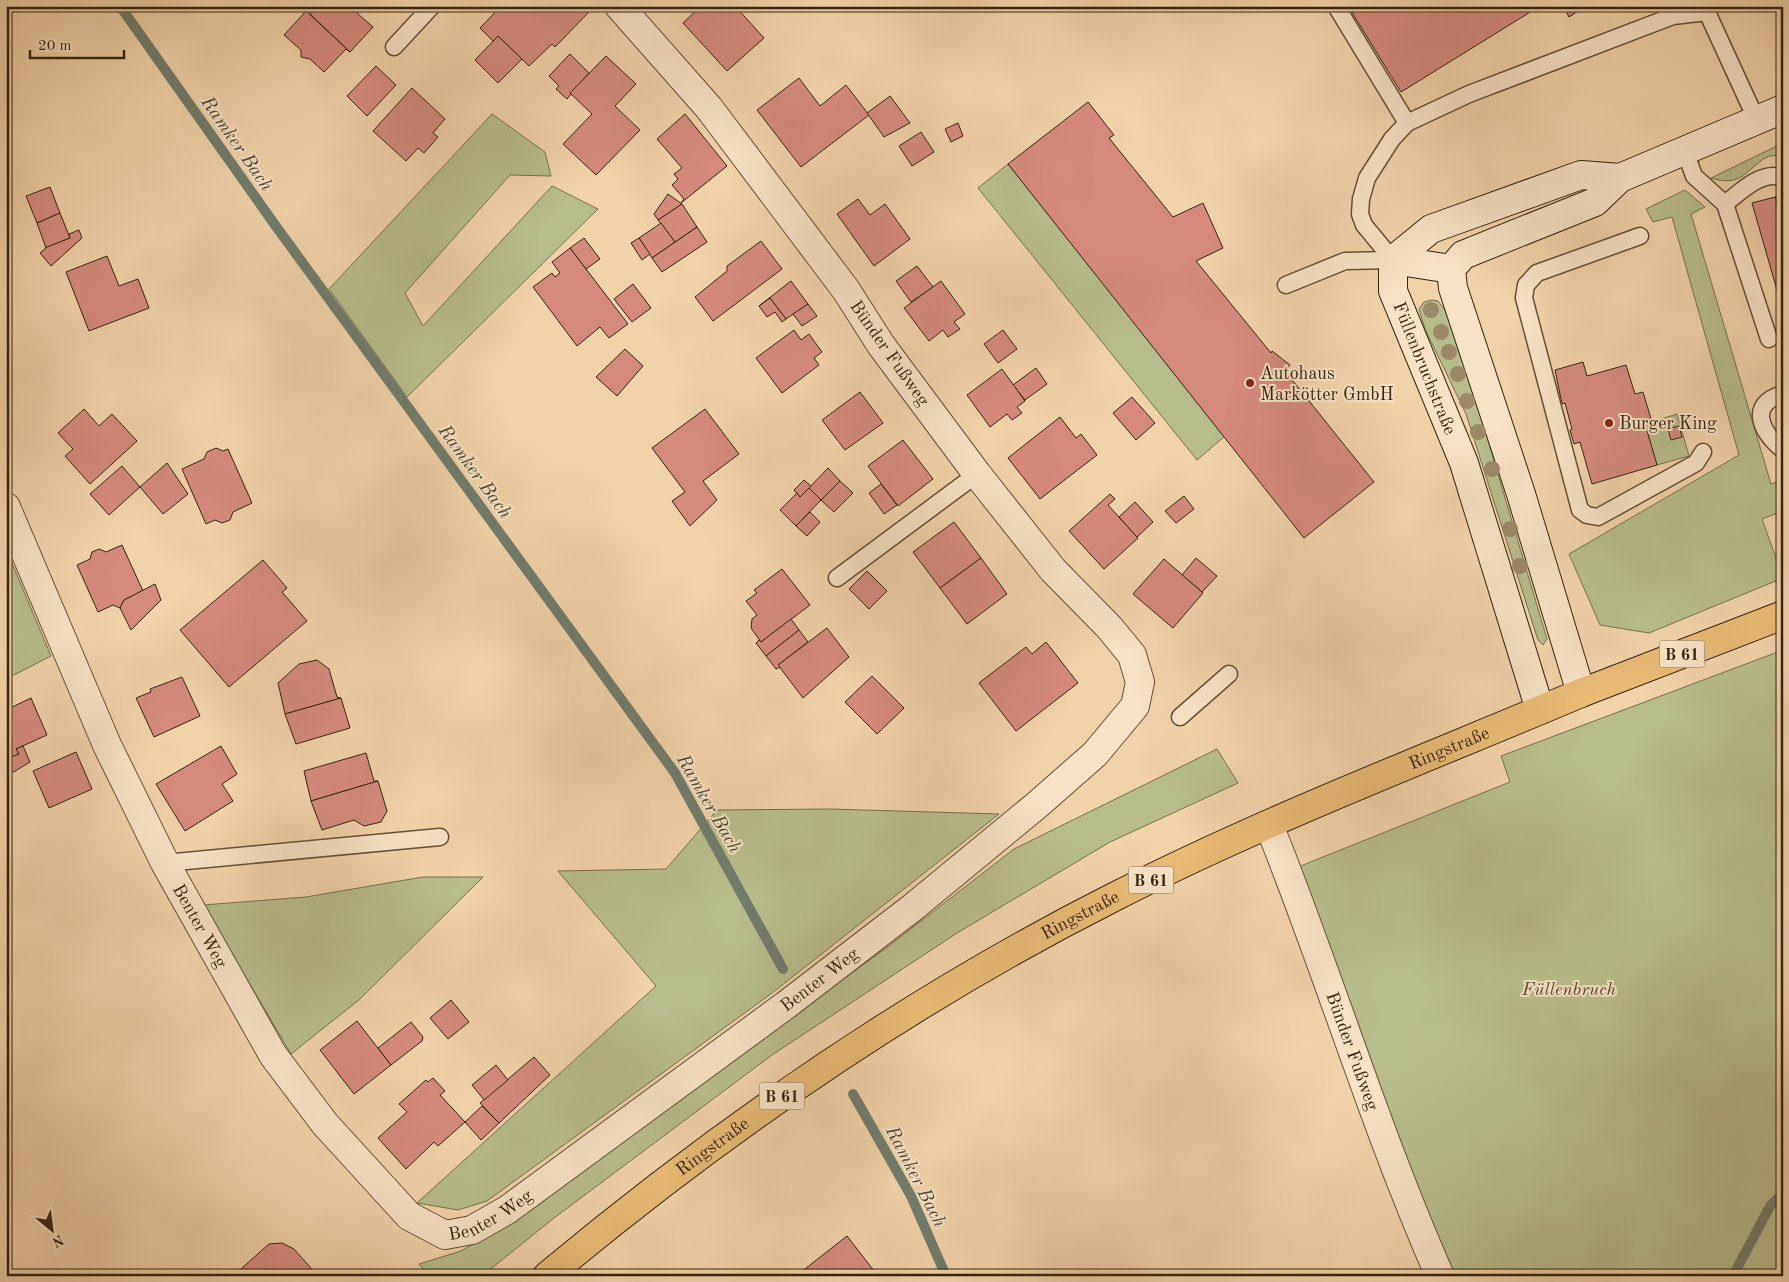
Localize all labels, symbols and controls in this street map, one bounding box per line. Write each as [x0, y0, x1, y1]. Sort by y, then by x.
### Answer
scale bar [30, 28, 124, 60]
text: 20 m [38, 39, 72, 54]
water label: Ramker Bach [196, 93, 276, 196]
street label: Bünder Fußweg [846, 298, 932, 410]
street label: Füllenbruchstraße [1389, 299, 1459, 437]
place label: Autohaus Markötter GmbH [1260, 365, 1394, 404]
marker: Autohaus Markötter GmbH [1244, 377, 1256, 389]
place label: Burger King [1619, 415, 1717, 433]
marker: Burger King [1603, 417, 1615, 429]
water label: Ramker Bach [433, 421, 514, 523]
road number: B 61 [1660, 641, 1704, 668]
street label: Ringstraße [1406, 724, 1492, 773]
water label: Ramker Bach [671, 751, 744, 857]
road number: B 61 [1128, 866, 1174, 894]
street label: Benter Weg [169, 881, 230, 971]
street label: Ringstraße [1038, 888, 1122, 944]
street label: Benter Weg [778, 945, 862, 1016]
park label: Füllenbruch [1521, 981, 1616, 999]
street label: Bünder Fußweg [1322, 990, 1381, 1113]
road number: B 61 [760, 1082, 804, 1110]
street label: Ringstraße [673, 1115, 752, 1180]
water label: Ramker Bach [881, 1123, 949, 1231]
street label: Benter Weg [447, 1186, 536, 1244]
north arrow [28, 1204, 78, 1254]
text: N [49, 1232, 66, 1249]

